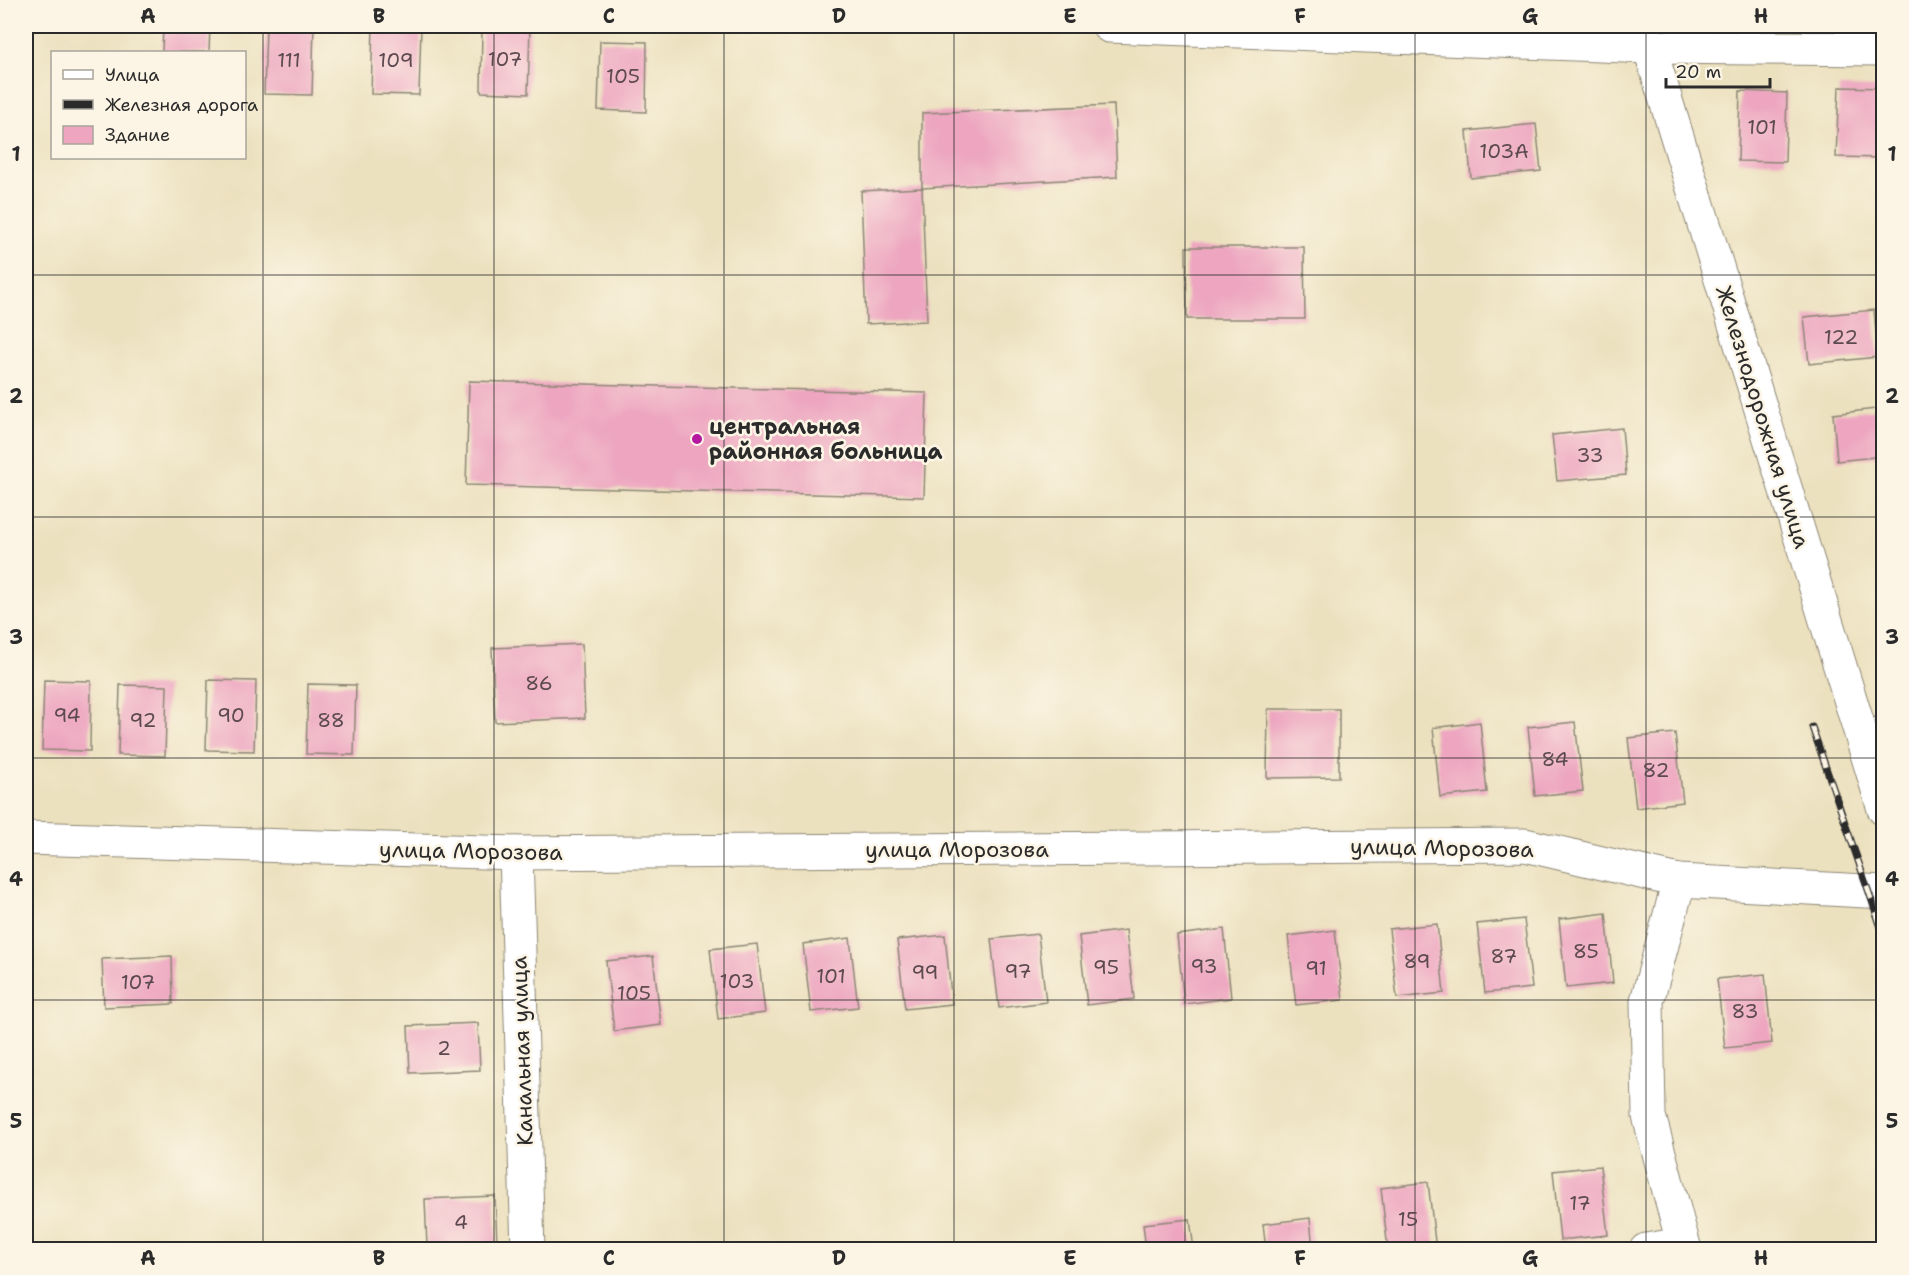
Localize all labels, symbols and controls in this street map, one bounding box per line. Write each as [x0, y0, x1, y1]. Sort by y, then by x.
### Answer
text: A [140, 3, 156, 29]
text: B [373, 3, 385, 29]
text: C [603, 3, 615, 29]
text: D [832, 3, 846, 29]
text: E [1063, 3, 1077, 29]
text: F [1294, 3, 1306, 29]
text: G [1522, 3, 1538, 29]
text: H [1754, 3, 1768, 29]
house number: 107 [488, 46, 522, 72]
house number: 111 [277, 47, 301, 73]
house number: 109 [378, 47, 414, 73]
legend [51, 51, 246, 159]
scale bar [1666, 51, 1770, 89]
text: 20 m [1675, 60, 1721, 84]
text: Улица [105, 63, 159, 87]
house number: 105 [606, 63, 640, 89]
text: Железная дорога [105, 93, 258, 117]
house number: 101 [1747, 114, 1777, 140]
text: Здание [105, 123, 170, 147]
house number: 103А [1479, 138, 1529, 164]
text: 1 [11, 141, 21, 167]
text: 1 [1887, 141, 1897, 167]
street label: Железнодорожная улица [1709, 282, 1817, 552]
house number: 122 [1824, 324, 1858, 350]
text: 2 [9, 383, 23, 409]
text: 2 [1885, 383, 1899, 409]
place label: центральная районная больница [709, 412, 943, 466]
marker: центральная районная больница [690, 432, 704, 446]
house number: 33 [1577, 442, 1603, 468]
text: 3 [9, 624, 23, 650]
text: 3 [1885, 624, 1899, 650]
house number: 86 [525, 670, 553, 696]
house number: 94 [53, 702, 81, 728]
house number: 90 [217, 702, 245, 728]
house number: 92 [130, 707, 157, 733]
house number: 88 [317, 707, 345, 733]
house number: 84 [1541, 746, 1569, 772]
house number: 82 [1643, 757, 1669, 783]
street label: улица Морозова [1350, 832, 1534, 864]
street label: улица Морозова [379, 835, 563, 867]
street label: улица Морозова [865, 835, 1049, 864]
text: 4 [9, 866, 23, 892]
text: 4 [1885, 866, 1899, 892]
house number: 85 [1573, 938, 1599, 964]
house number: 87 [1491, 943, 1517, 969]
house number: 89 [1404, 948, 1431, 974]
house number: 93 [1190, 953, 1218, 979]
house number: 95 [1093, 954, 1119, 980]
street label: Канальная улица [504, 955, 540, 1146]
house number: 91 [1305, 955, 1327, 981]
house number: 97 [1005, 958, 1031, 984]
house number: 99 [911, 959, 939, 985]
house number: 101 [816, 963, 846, 989]
house number: 103 [720, 968, 754, 994]
house number: 107 [121, 969, 155, 995]
house number: 105 [617, 980, 651, 1006]
house number: 83 [1732, 998, 1758, 1024]
house number: 2 [437, 1035, 451, 1061]
text: 5 [10, 1108, 22, 1134]
text: 5 [1886, 1108, 1898, 1134]
house number: 17 [1569, 1190, 1591, 1216]
house number: 15 [1398, 1206, 1418, 1232]
house number: 4 [454, 1209, 468, 1235]
text: A [140, 1245, 156, 1271]
text: B [373, 1245, 385, 1271]
text: C [603, 1245, 615, 1271]
text: D [832, 1245, 846, 1271]
text: E [1063, 1245, 1077, 1271]
text: F [1294, 1245, 1306, 1271]
text: G [1522, 1245, 1538, 1271]
text: H [1754, 1245, 1768, 1271]

